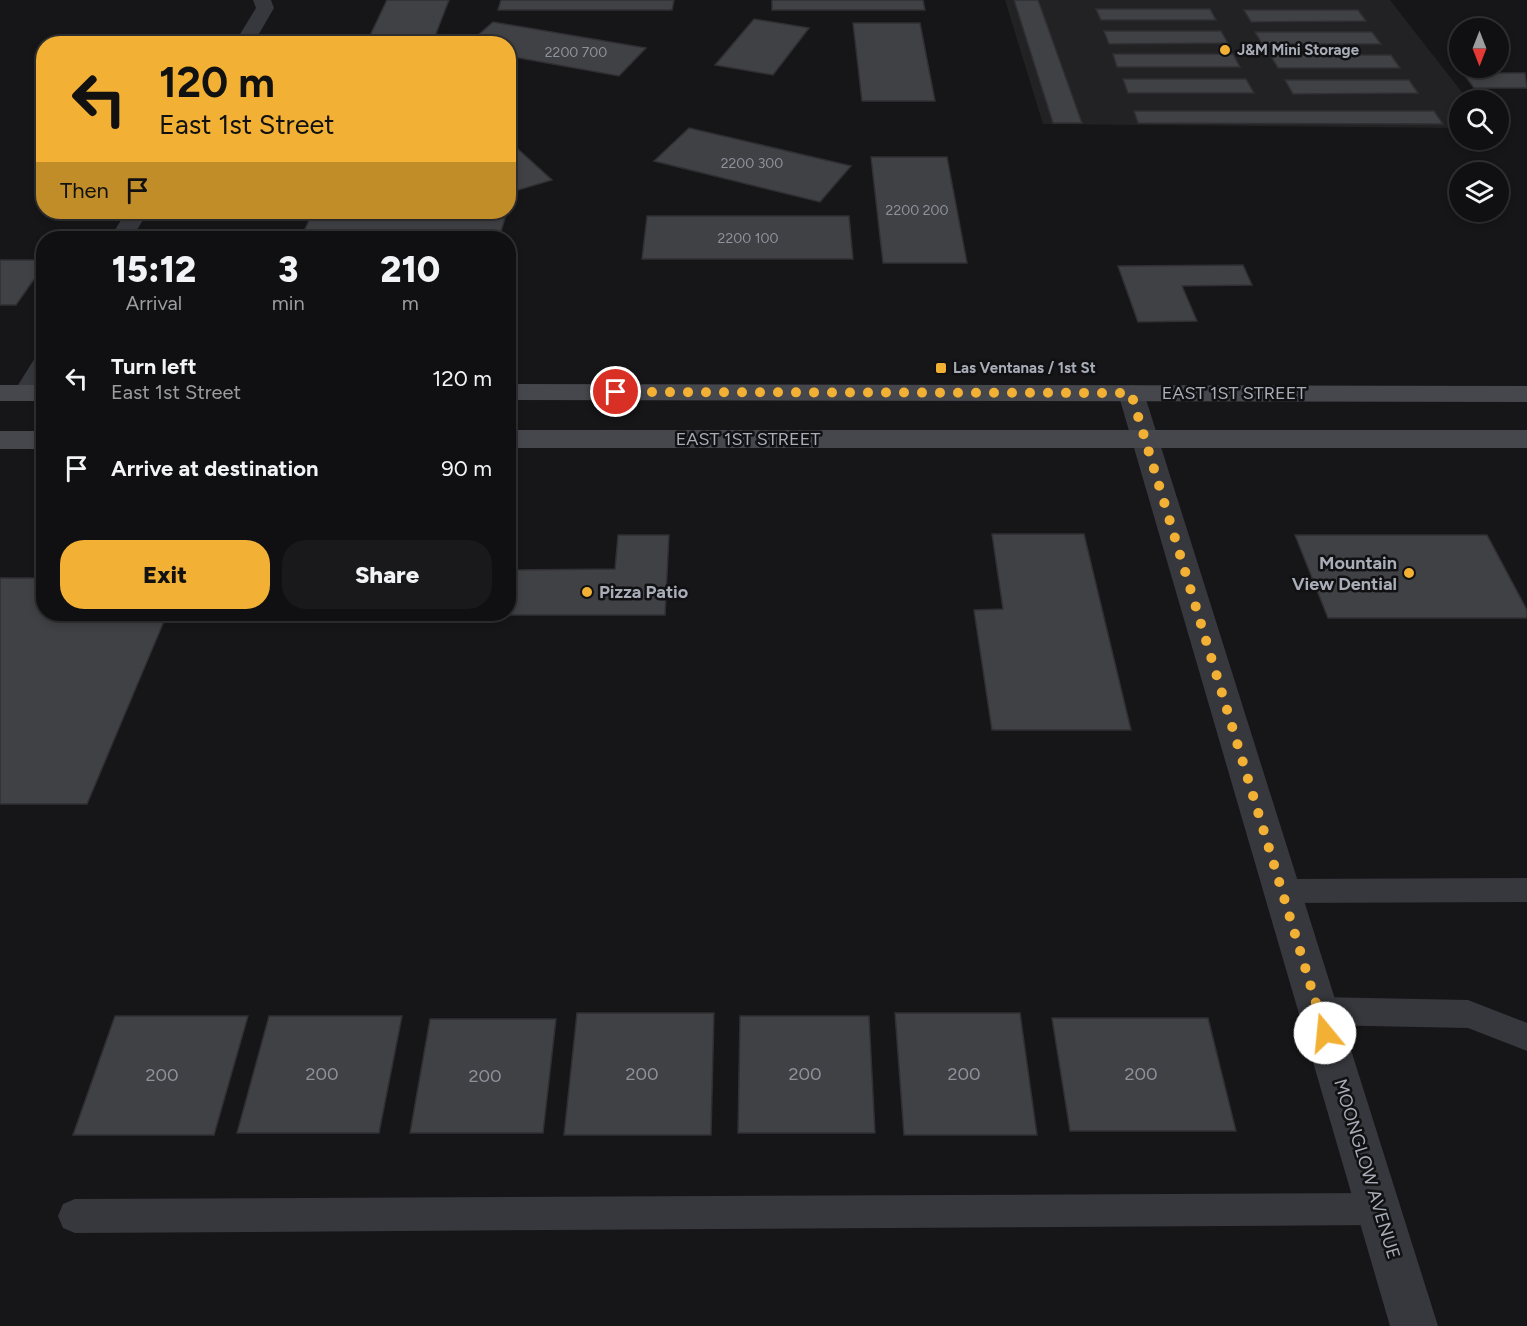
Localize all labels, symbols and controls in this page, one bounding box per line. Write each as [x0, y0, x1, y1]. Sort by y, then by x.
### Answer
north arrow [1449, 18, 1509, 78]
map controls [1449, 18, 1509, 222]
place label: J&M Mini Storage [1237, 41, 1360, 59]
marker: J&M Mini Storage [1218, 43, 1232, 57]
house number: 2200 700 [545, 44, 607, 61]
text: 120 m [159, 57, 275, 108]
icon: left [60, 60, 138, 138]
button: search [1449, 90, 1509, 150]
text: East 1st Street [159, 108, 334, 141]
house number: 2200 300 [721, 155, 783, 172]
button: layers [1449, 162, 1509, 222]
icon: arrive [121, 174, 154, 207]
text: Then [60, 177, 109, 204]
house number: 2200 200 [886, 202, 948, 219]
house number: 2200 100 [718, 230, 778, 247]
text: 15:12 [112, 248, 196, 291]
text: 3 [278, 248, 298, 291]
text: 210 [380, 248, 440, 291]
text: Arrival [126, 291, 182, 315]
text: min [272, 291, 305, 315]
text: m [402, 291, 419, 315]
text: Turn left [111, 353, 197, 380]
place label: Las Ventanas / 1st St [953, 359, 1096, 377]
marker: Las Ventanas / 1st St [934, 361, 948, 375]
icon: left [60, 362, 93, 395]
text: 120 m [432, 365, 492, 392]
pin [590, 366, 641, 417]
icon: arrive [599, 375, 632, 408]
text: East 1st Street [111, 380, 241, 404]
street label: EAST 1ST STREET [1162, 382, 1306, 404]
street label: EAST 1ST STREET [676, 428, 820, 450]
icon: arrive [60, 452, 93, 485]
text: Arrive at destination [111, 455, 319, 482]
text: 90 m [441, 455, 492, 482]
button: Exit [60, 540, 270, 609]
button: Share [282, 540, 492, 609]
place label: Mountain View Dential [1292, 552, 1397, 595]
marker: Mountain View Dential [1402, 566, 1416, 580]
place label: Pizza Patio [599, 581, 688, 603]
marker: Pizza Patio [580, 585, 594, 599]
position arrow [1293, 1001, 1357, 1065]
house number: 200 [305, 1063, 339, 1085]
house number: 200 [625, 1063, 659, 1085]
house number: 200 [788, 1063, 822, 1085]
house number: 200 [947, 1063, 981, 1085]
house number: 200 [1124, 1063, 1158, 1085]
house number: 200 [145, 1064, 179, 1086]
house number: 200 [468, 1065, 502, 1087]
street label: MOONGLOW AVENUE [1329, 1076, 1405, 1262]

